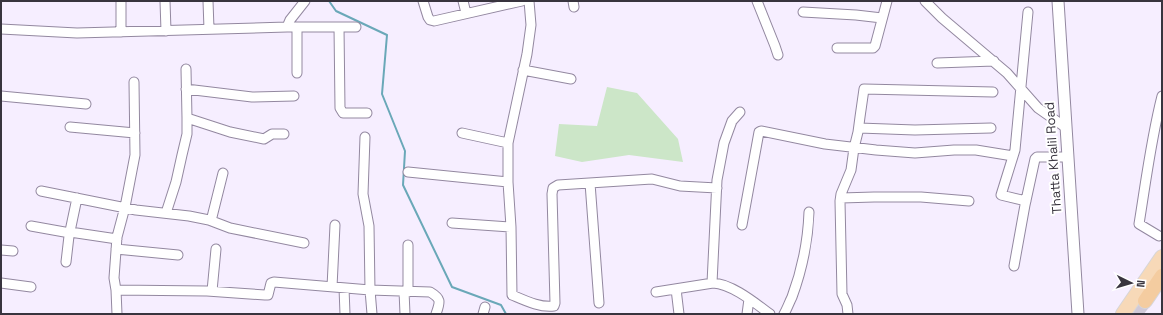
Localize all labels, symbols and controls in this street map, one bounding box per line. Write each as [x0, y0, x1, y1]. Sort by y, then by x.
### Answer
street label: Thatta Khalil Road [1041, 101, 1065, 215]
north arrow [1111, 263, 1151, 303]
text: N [1134, 280, 1148, 288]

